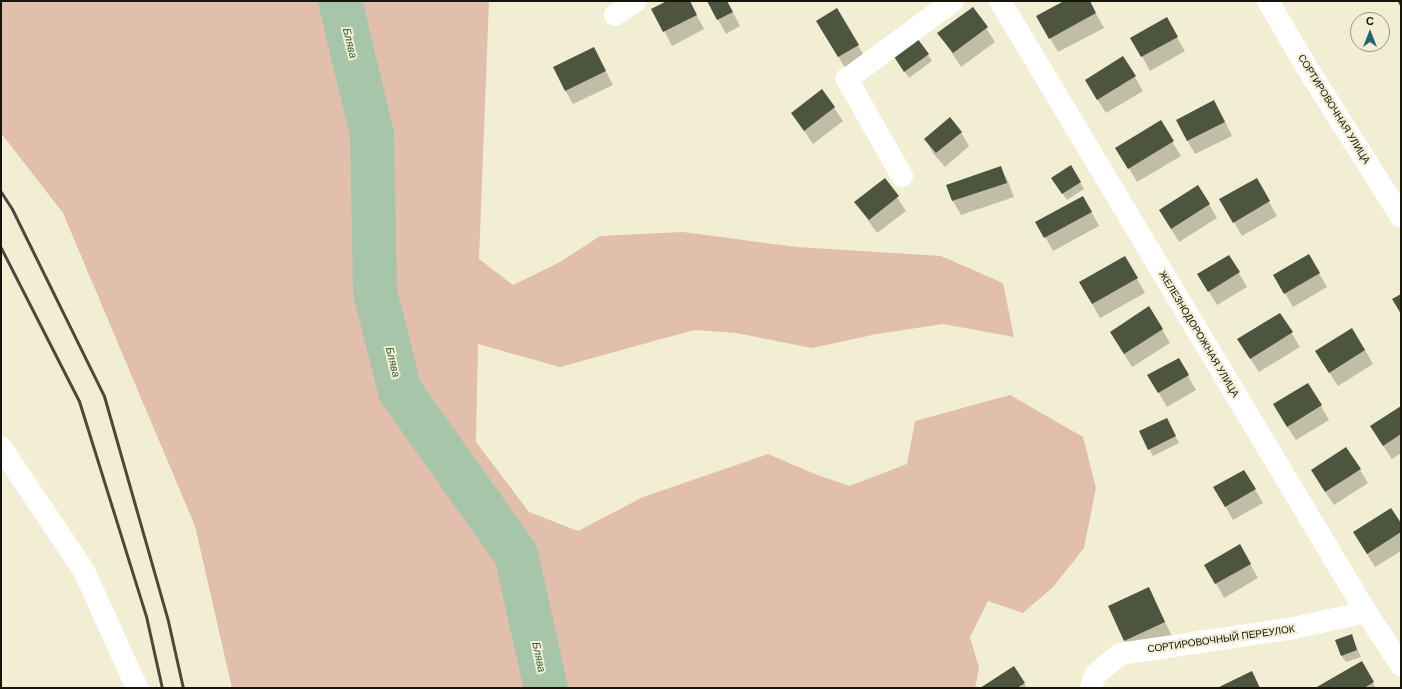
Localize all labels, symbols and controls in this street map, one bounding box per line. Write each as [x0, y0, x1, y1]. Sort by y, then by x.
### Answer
north arrow [1350, 12, 1390, 52]
text: С [1366, 14, 1374, 28]
water label: Блява [340, 26, 360, 60]
street label: СОРТИРОВОЧНАЯ УЛИЦА [1295, 52, 1373, 166]
street label: ЖЕЛЕЗНОДОРОЖНАЯ УЛИЦА [1156, 269, 1242, 399]
water label: Блява [383, 345, 403, 379]
street label: СОРТИРОВОЧНЫЙ ПЕРЕУЛОК [1147, 623, 1295, 655]
water label: Блява [529, 641, 549, 673]

